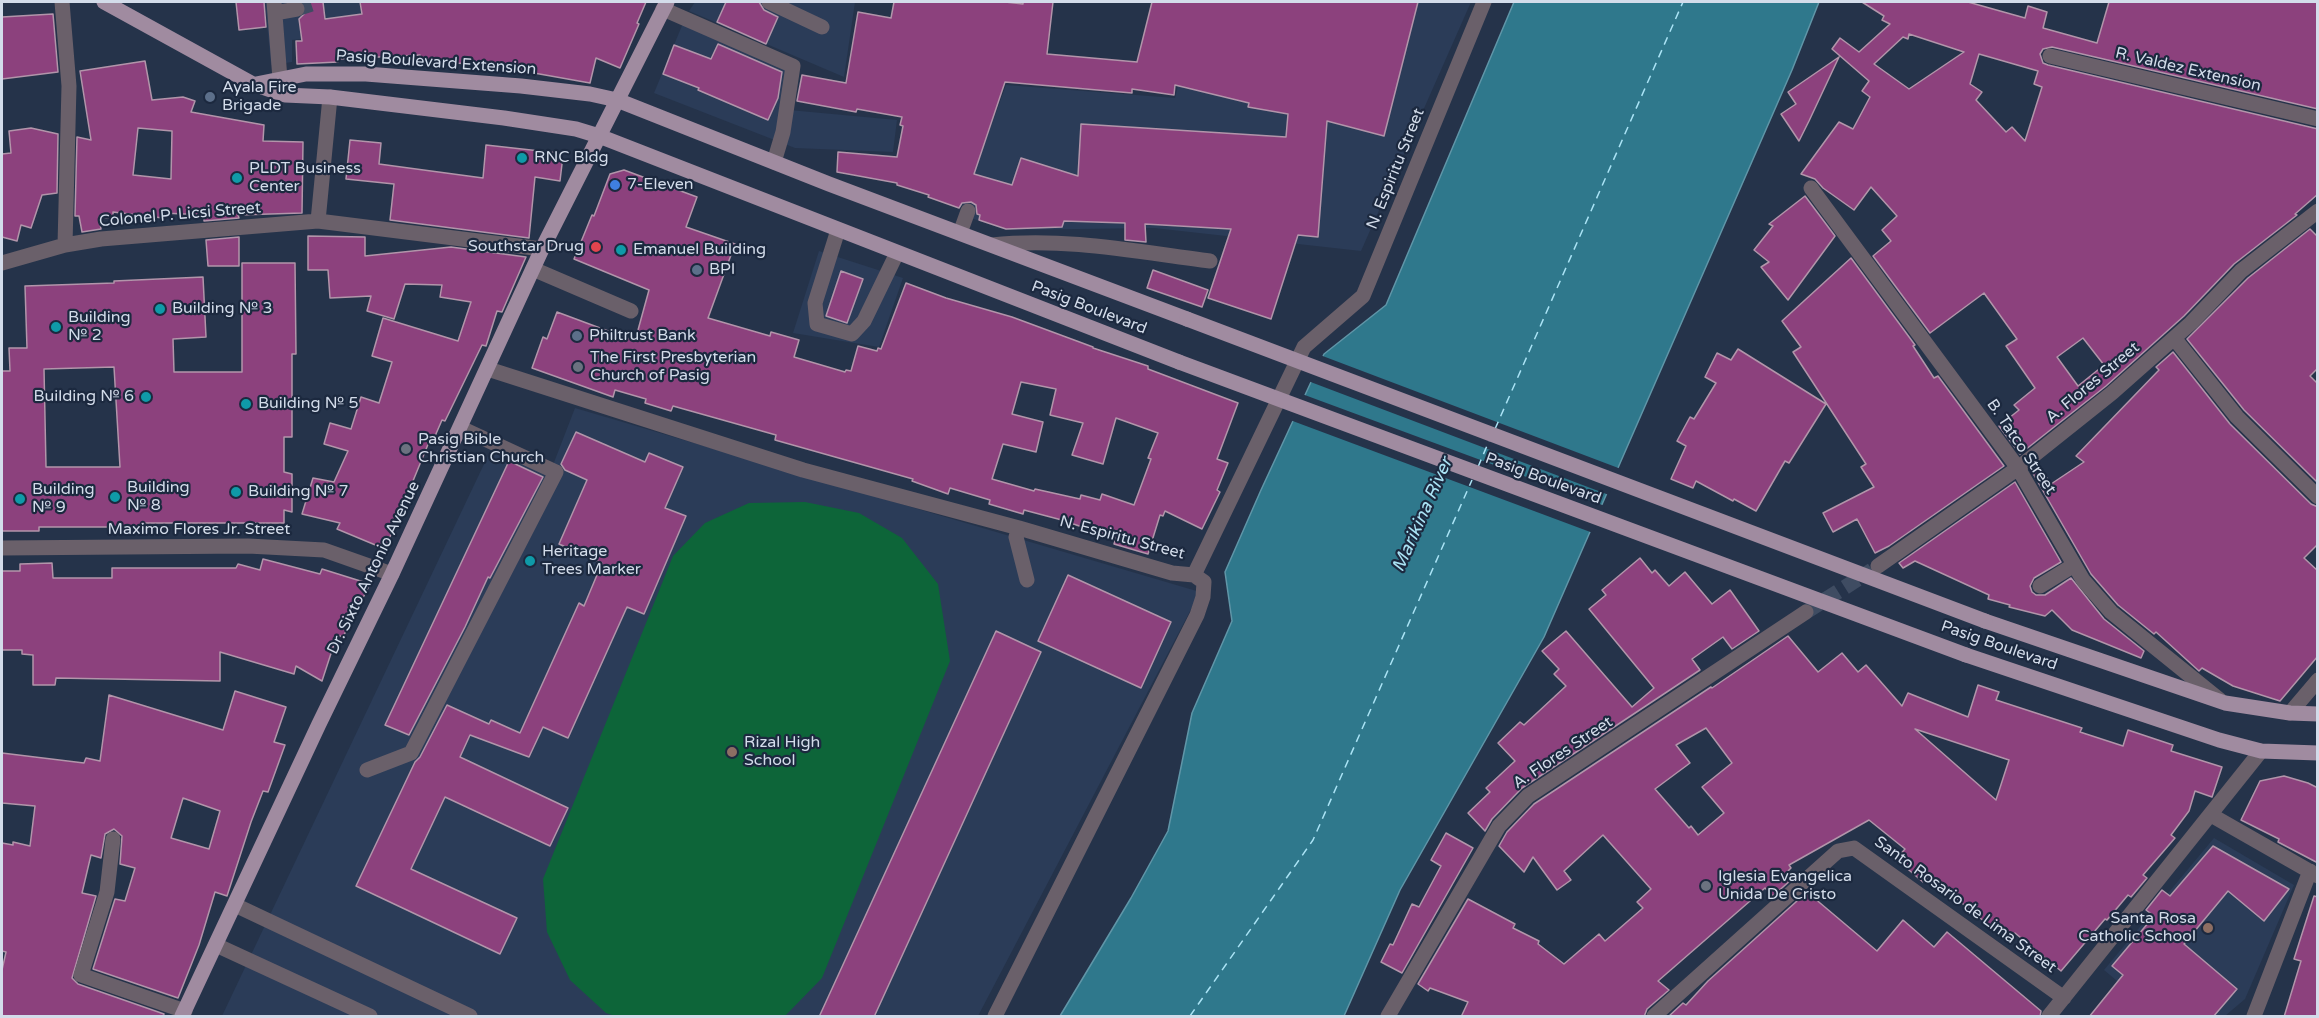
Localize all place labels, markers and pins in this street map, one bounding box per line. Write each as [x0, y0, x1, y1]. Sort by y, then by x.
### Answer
place label: Ayala Fire Brigade [222, 78, 296, 116]
marker: Ayala Fire Brigade [203, 90, 217, 104]
place label: RNC Bldg [534, 148, 609, 168]
marker: RNC Bldg [515, 151, 529, 165]
place label: PLDT Business Center [249, 159, 361, 197]
marker: PLDT Business Center [230, 171, 244, 185]
place label: 7-Eleven [627, 175, 694, 195]
marker: 7-Eleven [608, 178, 622, 192]
place label: Southstar Drug [468, 237, 584, 257]
marker: Southstar Drug [589, 240, 603, 254]
place label: Emanuel Building [633, 240, 766, 260]
marker: Emanuel Building [614, 243, 628, 257]
place label: BPI [709, 260, 735, 280]
marker: BPI [690, 263, 704, 277]
place label: Building № 3 [172, 299, 272, 319]
marker: Building № 3 [153, 302, 167, 316]
place label: Building № 2 [68, 308, 131, 346]
marker: Building № 2 [49, 320, 63, 334]
place label: Philtrust Bank [589, 326, 696, 346]
marker: Philtrust Bank [570, 329, 584, 343]
place label: The First Presbyterian Church of Pasig [590, 348, 756, 386]
marker: The First Presbyterian Church of Pasig [571, 360, 585, 374]
place label: Building № 6 [34, 387, 134, 407]
marker: Building № 6 [139, 390, 153, 404]
place label: Building № 5 [258, 394, 358, 414]
marker: Building № 5 [239, 397, 253, 411]
place label: Pasig Bible Christian Church [418, 430, 544, 468]
marker: Pasig Bible Christian Church [399, 442, 413, 456]
place label: Building № 8 [127, 478, 190, 516]
place label: Building № 9 [32, 480, 95, 518]
place label: Building № 7 [248, 482, 348, 502]
marker: Building № 7 [229, 485, 243, 499]
marker: Building № 8 [108, 490, 122, 504]
marker: Building № 9 [13, 492, 27, 506]
place label: Heritage Trees Marker [542, 542, 641, 580]
marker: Heritage Trees Marker [523, 554, 537, 568]
place label: Rizal High School [744, 733, 820, 771]
marker: Rizal High School [725, 745, 739, 759]
place label: Iglesia Evangelica Unida De Cristo [1718, 867, 1852, 905]
marker: Iglesia Evangelica Unida De Cristo [1699, 879, 1713, 893]
place label: Santa Rosa Catholic School [2078, 909, 2196, 947]
marker: Santa Rosa Catholic School [2201, 921, 2215, 935]

